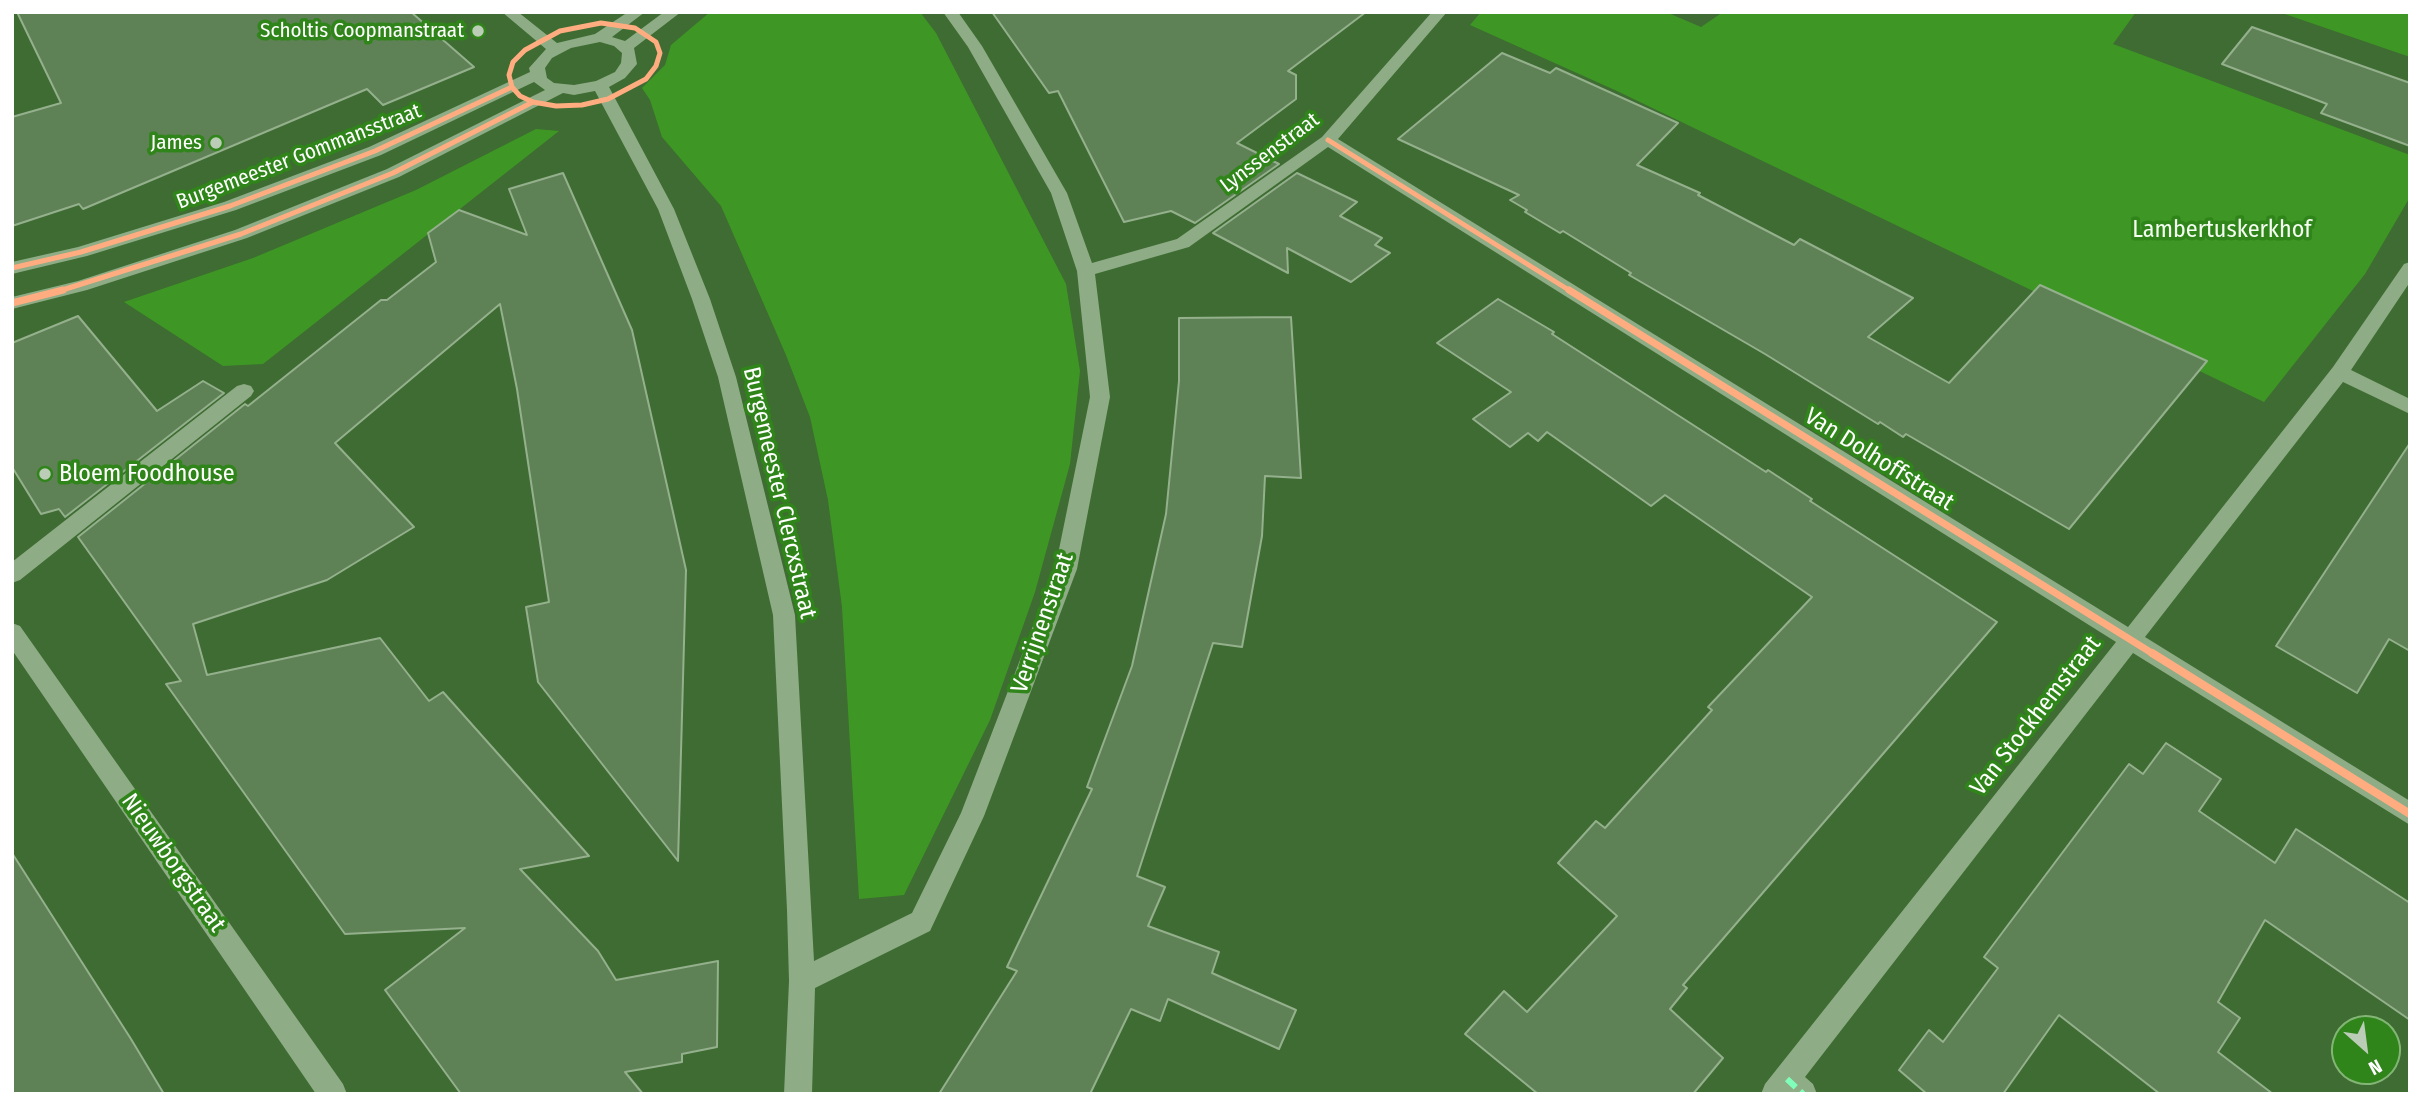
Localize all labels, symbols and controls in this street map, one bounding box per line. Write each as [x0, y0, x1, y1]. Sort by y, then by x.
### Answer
place label: Scholtis Coopmanstraat [260, 18, 464, 44]
marker: Scholtis Coopmanstraat [470, 23, 486, 39]
street label: Burgemeester Gommansstraat [173, 99, 425, 215]
street label: Lynssenstraat [1216, 108, 1324, 198]
place label: James [150, 130, 202, 156]
marker: James [208, 135, 224, 151]
park label: Lambertuskerkhof [2132, 216, 2312, 244]
street label: Burgemeester Clercxstraat [736, 364, 822, 622]
street label: Van Dolhoffstraat [1799, 402, 1959, 518]
place label: Bloem Foodhouse [59, 460, 235, 488]
marker: Bloem Foodhouse [37, 466, 53, 482]
street label: Verrijnenstraat [1006, 549, 1080, 697]
street label: Van Stockhemstraat [1965, 630, 2107, 802]
street label: Nieuwborgstraat [115, 788, 231, 938]
north arrow [2331, 1015, 2401, 1085]
text: N [2365, 1054, 2386, 1080]

